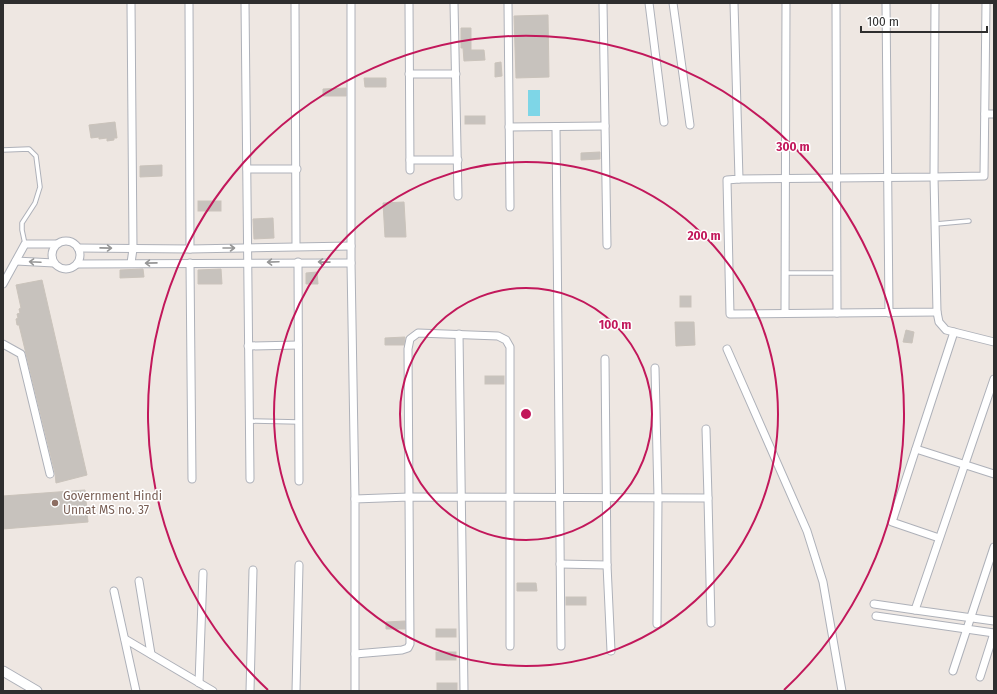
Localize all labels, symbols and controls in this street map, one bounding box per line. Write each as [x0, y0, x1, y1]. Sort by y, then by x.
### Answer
scale bar [861, 8, 987, 34]
text: 100 m [867, 15, 899, 29]
text: 300 m [775, 140, 810, 154]
text: 200 m [687, 229, 721, 243]
one-way arrow [99, 244, 112, 252]
one-way arrow [222, 244, 235, 252]
one-way arrow [29, 258, 42, 265]
one-way arrow [318, 258, 331, 266]
one-way arrow [145, 259, 158, 267]
one-way arrow [267, 259, 280, 266]
text: 100 m [599, 318, 631, 332]
centre of rings [519, 407, 533, 421]
place label: Government Hindi Unnat MS no. 37 [63, 489, 162, 517]
marker: Government Hindi Unnat MS no. 37 [50, 498, 60, 508]

